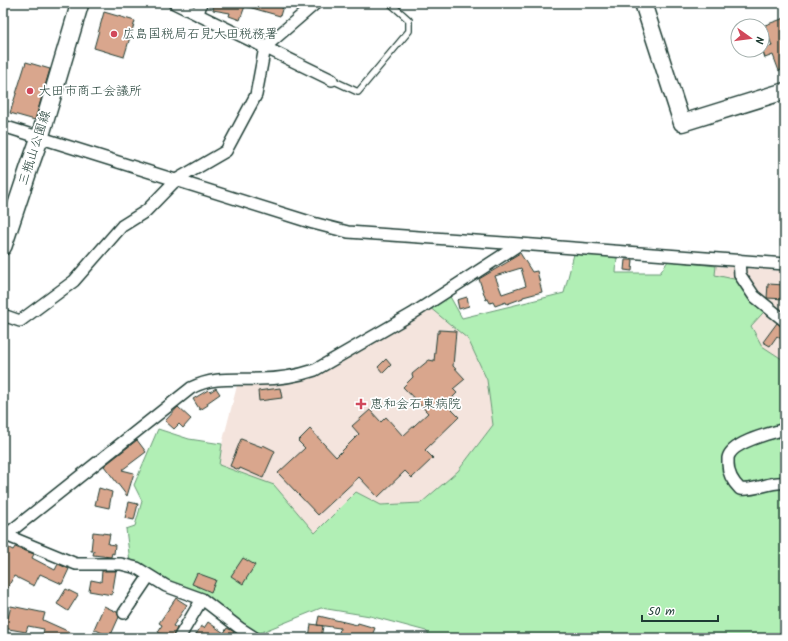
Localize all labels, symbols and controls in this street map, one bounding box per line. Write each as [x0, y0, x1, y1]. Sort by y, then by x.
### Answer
north arrow [730, 18, 770, 58]
place label: 広島国税局石見大田税務署 [122, 24, 278, 45]
marker: 広島国税局石見大田税務署 [109, 29, 119, 39]
text: N [749, 35, 768, 46]
place label: 大田市商工会議所 [38, 81, 142, 102]
marker: 大田市商工会議所 [25, 86, 35, 96]
street label: 三瓶山公園線 [13, 107, 57, 188]
place label: 恵和会石東病院 [370, 394, 461, 415]
marker: 恵和会石東病院 [355, 398, 367, 410]
scale bar [642, 597, 718, 623]
text: 50 m [648, 602, 675, 621]

